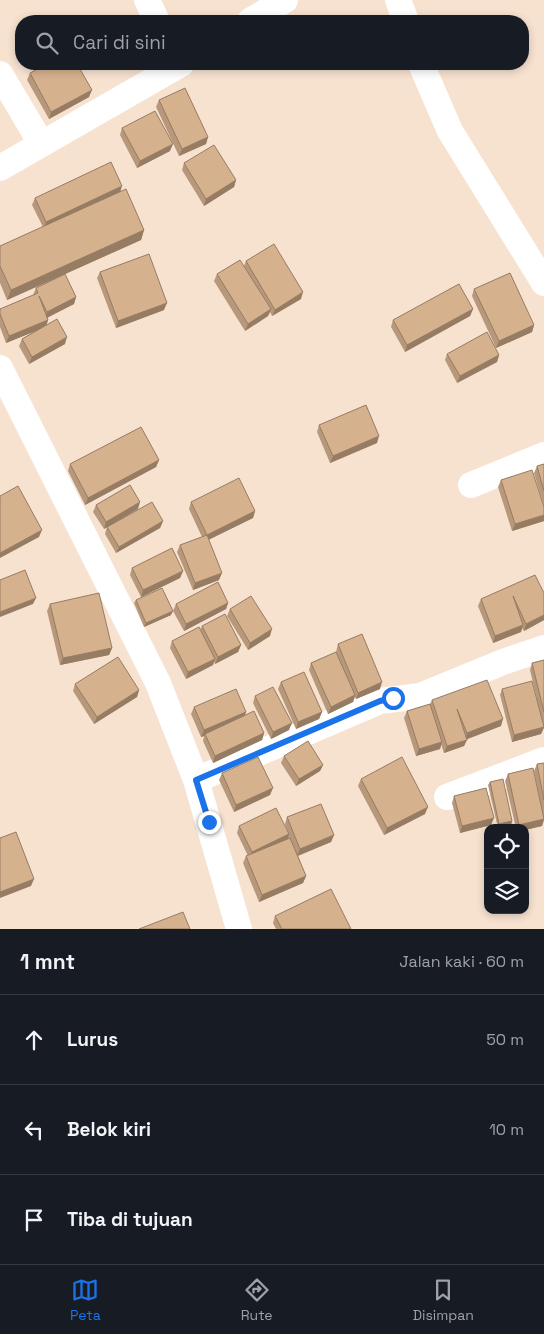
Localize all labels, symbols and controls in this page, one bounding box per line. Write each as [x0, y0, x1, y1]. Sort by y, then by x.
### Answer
search box [15, 15, 529, 70]
icon: search [33, 29, 61, 57]
text: Cari di sini [73, 30, 166, 55]
route start [382, 687, 405, 710]
route end [198, 811, 221, 834]
map controls [484, 824, 529, 914]
button: locate [484, 824, 529, 869]
button: layers [484, 869, 529, 914]
text: 1 mnt [20, 948, 75, 975]
text: Jalan kaki · 60 m [399, 951, 524, 972]
icon: ahead [20, 1026, 48, 1054]
text: Lurus [67, 1027, 118, 1052]
text: 50 m [486, 1029, 524, 1050]
icon: left [20, 1116, 48, 1144]
text: Belok kiri [67, 1117, 151, 1142]
text: 10 m [489, 1119, 524, 1140]
icon: arrive [20, 1206, 48, 1234]
text: Tiba di tujuan [67, 1207, 193, 1232]
tab: Peta [70, 1276, 101, 1324]
tab: Rute [241, 1276, 273, 1324]
tab: Disimpan [413, 1276, 474, 1324]

